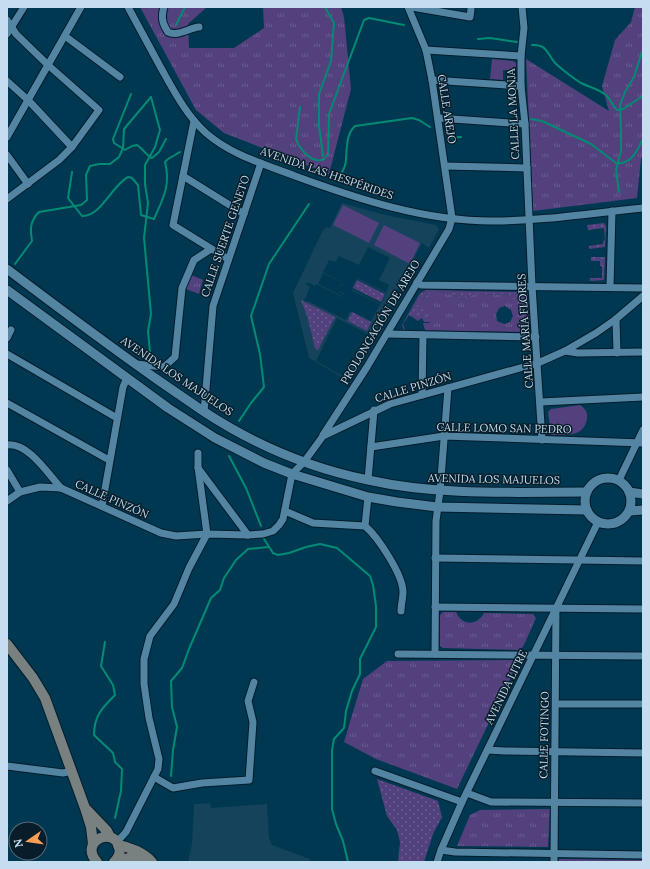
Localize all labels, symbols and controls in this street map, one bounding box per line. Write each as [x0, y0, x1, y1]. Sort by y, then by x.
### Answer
street label: CALLE LA MONJA [504, 67, 522, 160]
street label: CALLE AREJO [435, 73, 459, 145]
street label: AVENIDA LAS HESPÉRIDES [258, 143, 395, 202]
street label: CALLE SUERTE GENETO [198, 173, 253, 299]
street label: PROLONGACIÓN DE AREJO [337, 257, 423, 387]
street label: CALLE MARÍA FLORES [514, 273, 536, 389]
street label: AVENIDA LOS MAJUELOS [117, 333, 236, 419]
street label: CALLE PINZÓN [373, 369, 453, 405]
street label: CALLE LOMO SAN PEDRO [436, 420, 572, 436]
street label: AVENIDA LOS MAJUELOS [427, 471, 560, 487]
street label: CALLE PINZÓN [73, 476, 151, 522]
street label: AVENIDA LITRE [481, 647, 530, 727]
street label: CALLE FOTINGO [536, 691, 552, 779]
north arrow [8, 821, 48, 861]
text: N [10, 837, 26, 849]

